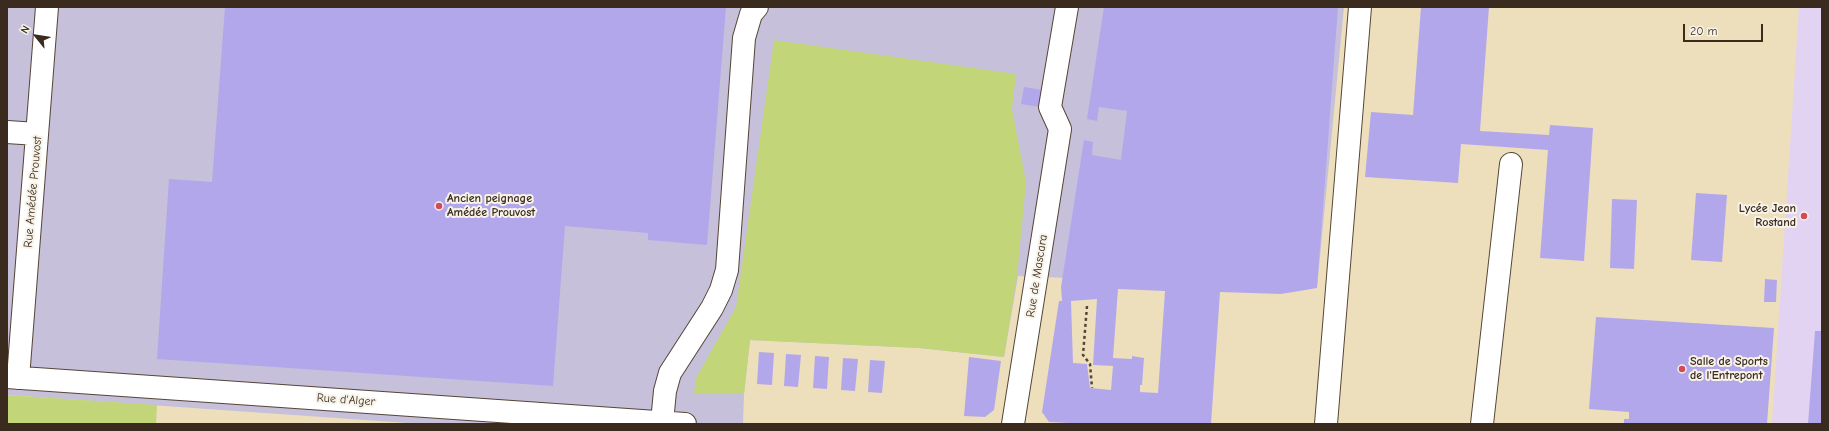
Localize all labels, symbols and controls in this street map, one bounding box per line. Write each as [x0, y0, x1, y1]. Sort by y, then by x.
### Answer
north arrow [16, 16, 56, 56]
scale bar [1685, 16, 1765, 42]
text: N [18, 23, 33, 36]
text: 20 m [1690, 24, 1718, 38]
street label: Rue Amédée Prouvost [21, 136, 45, 248]
place label: Ancien peignage Amédée Prouvost [447, 192, 535, 220]
marker: Ancien peignage Amédée Prouvost [434, 201, 444, 211]
place label: Lycée Jean Rostand [1739, 202, 1796, 230]
marker: Lycée Jean Rostand [1799, 211, 1809, 221]
street label: Rue de Mascara [1023, 234, 1051, 318]
place label: Salle de Sports de l'Entrepont [1690, 355, 1768, 383]
marker: Salle de Sports de l'Entrepont [1677, 364, 1687, 374]
street label: Rue d'Alger [316, 391, 376, 409]

